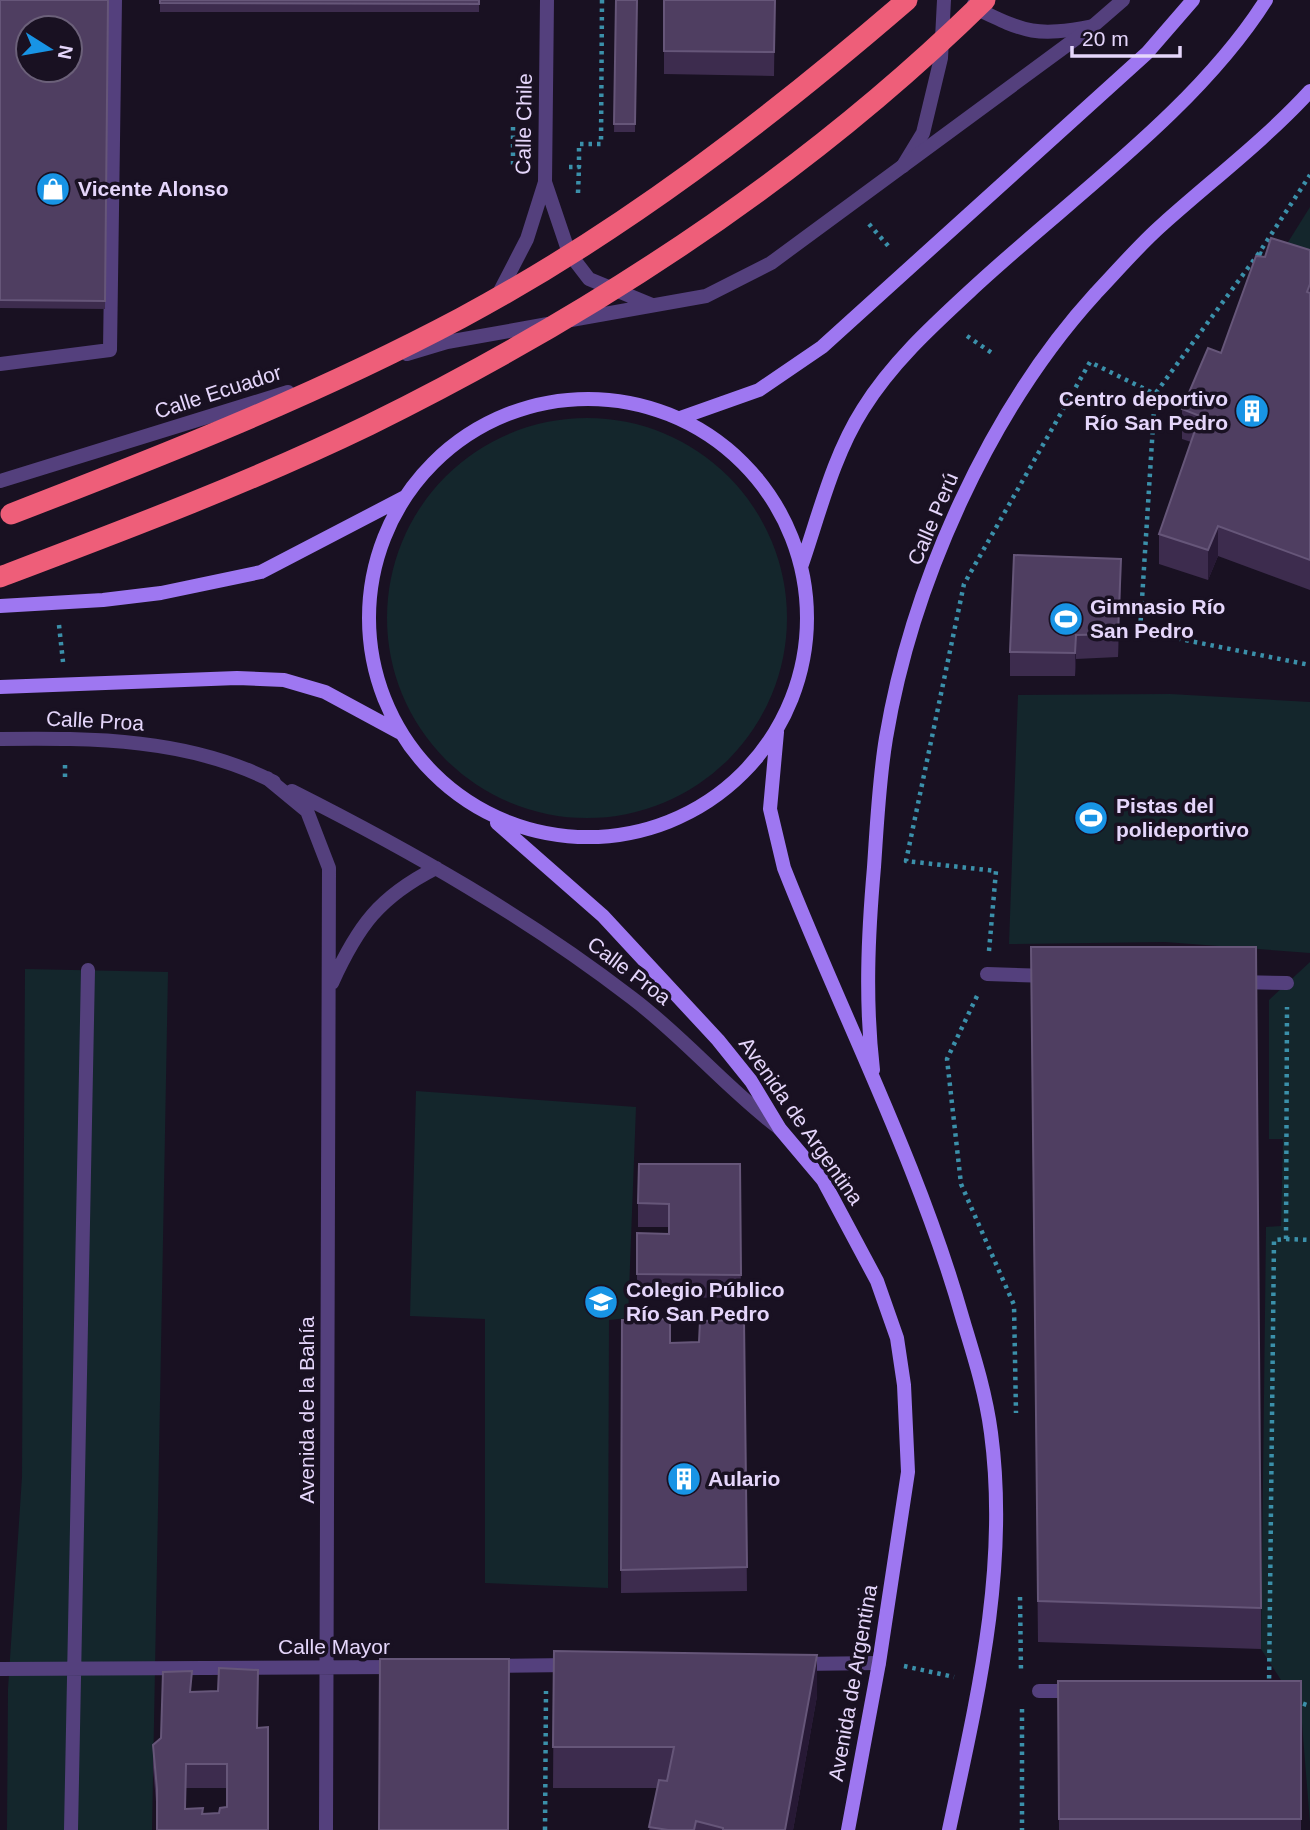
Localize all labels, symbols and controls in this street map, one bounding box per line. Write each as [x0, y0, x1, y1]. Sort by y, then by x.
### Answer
north arrow [14, 14, 84, 84]
scale bar [1072, 14, 1180, 58]
text: 20 m [1082, 27, 1129, 50]
text: N [54, 43, 77, 61]
street label: Calle Chile [511, 73, 536, 175]
shop icon: Vicente Alonso [34, 170, 72, 208]
place label: Vicente Alonso [78, 177, 229, 200]
street label: Calle Ecuador [152, 360, 284, 423]
place label: Centro deportivo Río San Pedro [1059, 387, 1228, 434]
building icon: Centro deportivo Río San Pedro [1233, 392, 1271, 430]
street label: Calle Perú [903, 469, 962, 568]
place label: Gimnasio Río San Pedro [1090, 595, 1225, 642]
sports icon: Gimnasio Río San Pedro [1047, 600, 1085, 638]
street label: Calle Proa [45, 706, 145, 735]
place label: Pistas del polideportivo [1116, 794, 1249, 841]
sports icon: Pistas del polideportivo [1072, 799, 1110, 837]
street label: Calle Proa [583, 932, 676, 1009]
street label: Avenida de Argentina [735, 1032, 868, 1209]
place label: Colegio Público Río San Pedro [626, 1278, 785, 1325]
school or university icon: Colegio Público Río San Pedro [582, 1283, 620, 1321]
street label: Avenida de la Bahía [295, 1316, 318, 1504]
building icon: Aulario [665, 1460, 703, 1498]
place label: Aulario [708, 1467, 780, 1490]
street label: Avenida de Argentina [824, 1582, 881, 1783]
street label: Calle Mayor [278, 1635, 390, 1658]

